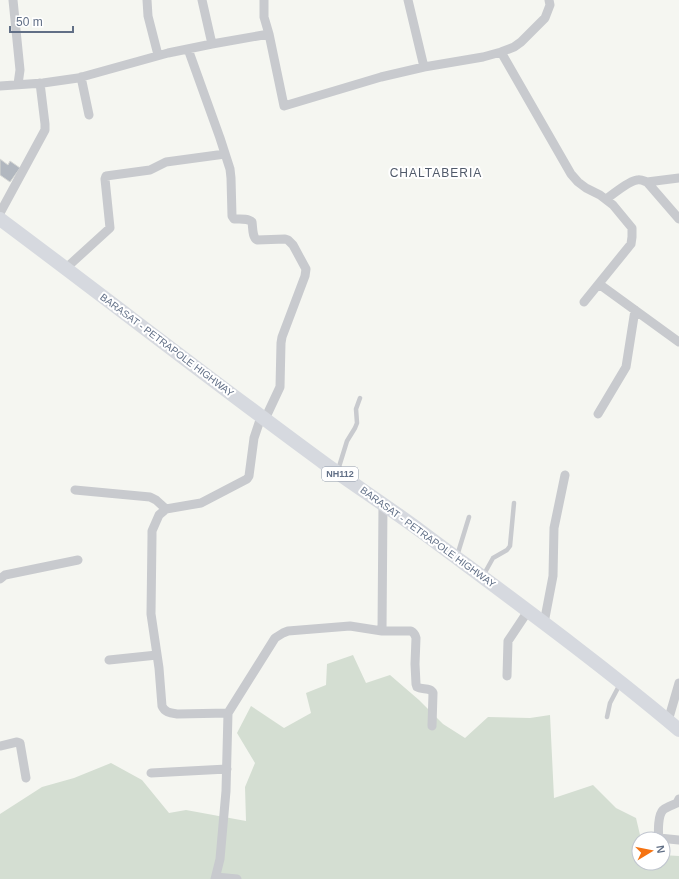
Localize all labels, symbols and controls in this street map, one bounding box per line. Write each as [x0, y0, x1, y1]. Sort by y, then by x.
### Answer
scale bar [10, 8, 73, 34]
text: 50 m [16, 15, 43, 29]
district label: CHALTABERIA [390, 166, 482, 180]
street label: BARASAT - PETRAPOLE HIGHWAY [98, 291, 236, 399]
road number: NH112 [322, 467, 358, 481]
street label: BARASAT - PETRAPOLE HIGHWAY [358, 484, 498, 590]
north arrow [631, 831, 671, 871]
text: N [654, 844, 667, 854]

